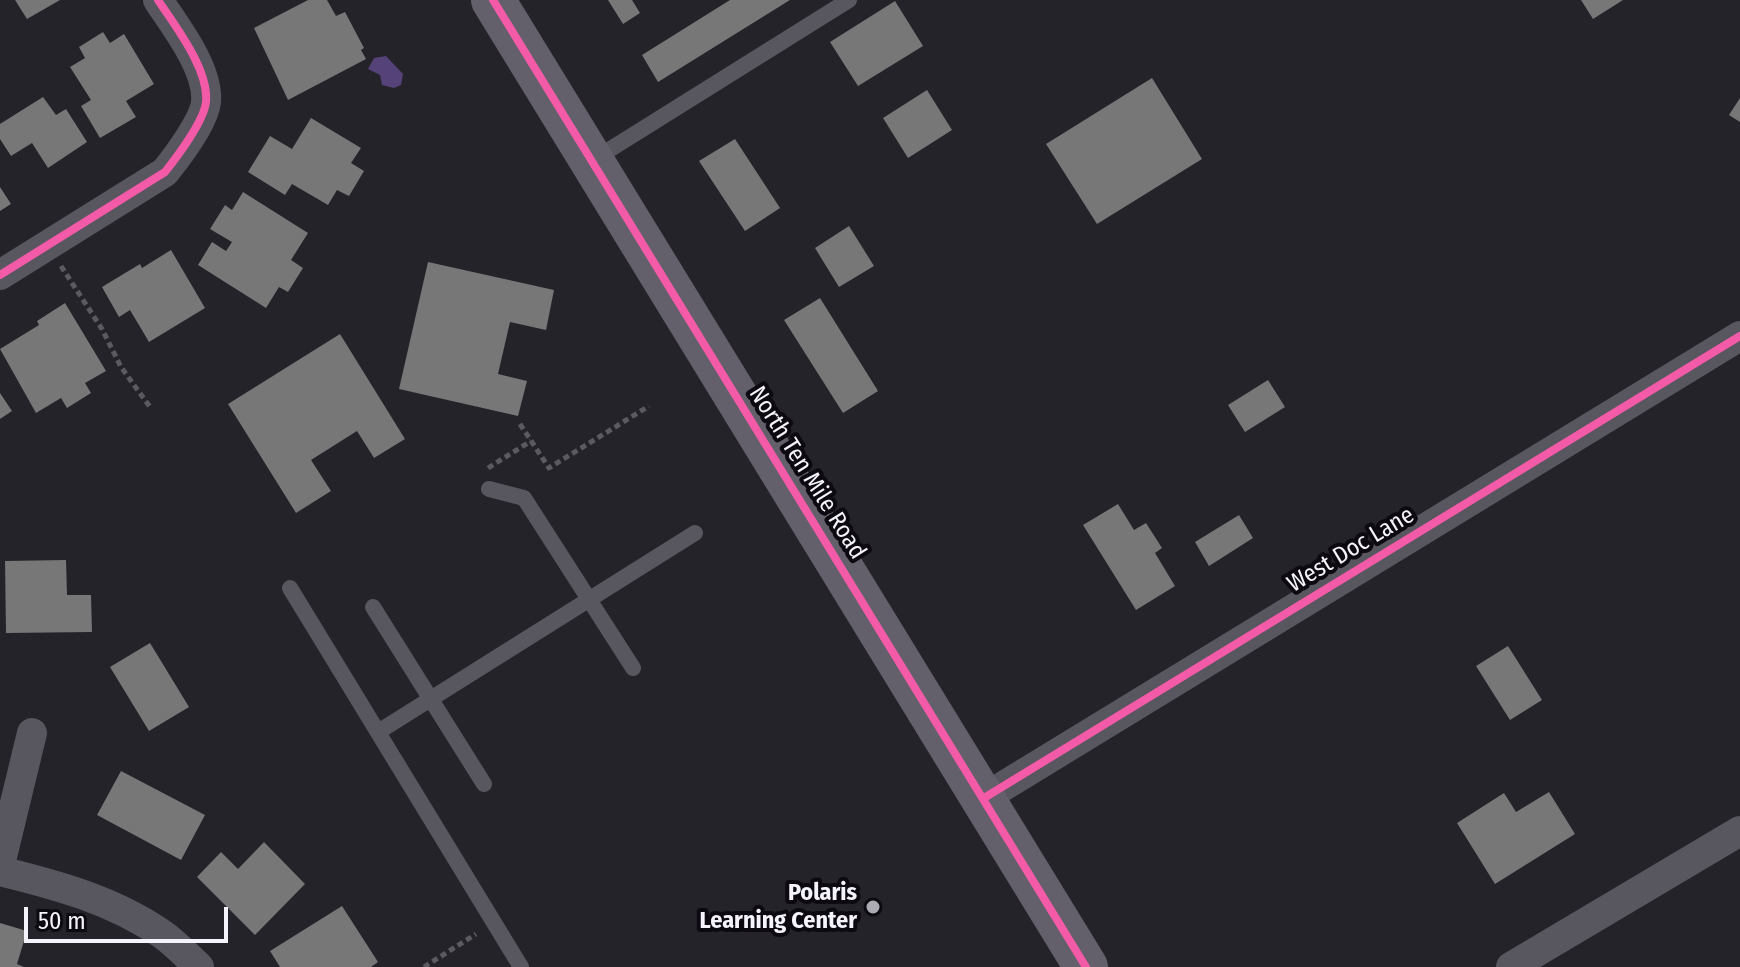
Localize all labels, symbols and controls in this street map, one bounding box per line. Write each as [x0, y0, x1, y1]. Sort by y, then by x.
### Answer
street label: North Ten Mile Road [742, 381, 872, 565]
street label: West Doc Lane [1282, 501, 1420, 599]
place label: Polaris Learning Center [700, 879, 857, 935]
scale bar [28, 891, 232, 941]
marker: Polaris Learning Center [864, 898, 882, 916]
text: 50 m [38, 907, 86, 935]

